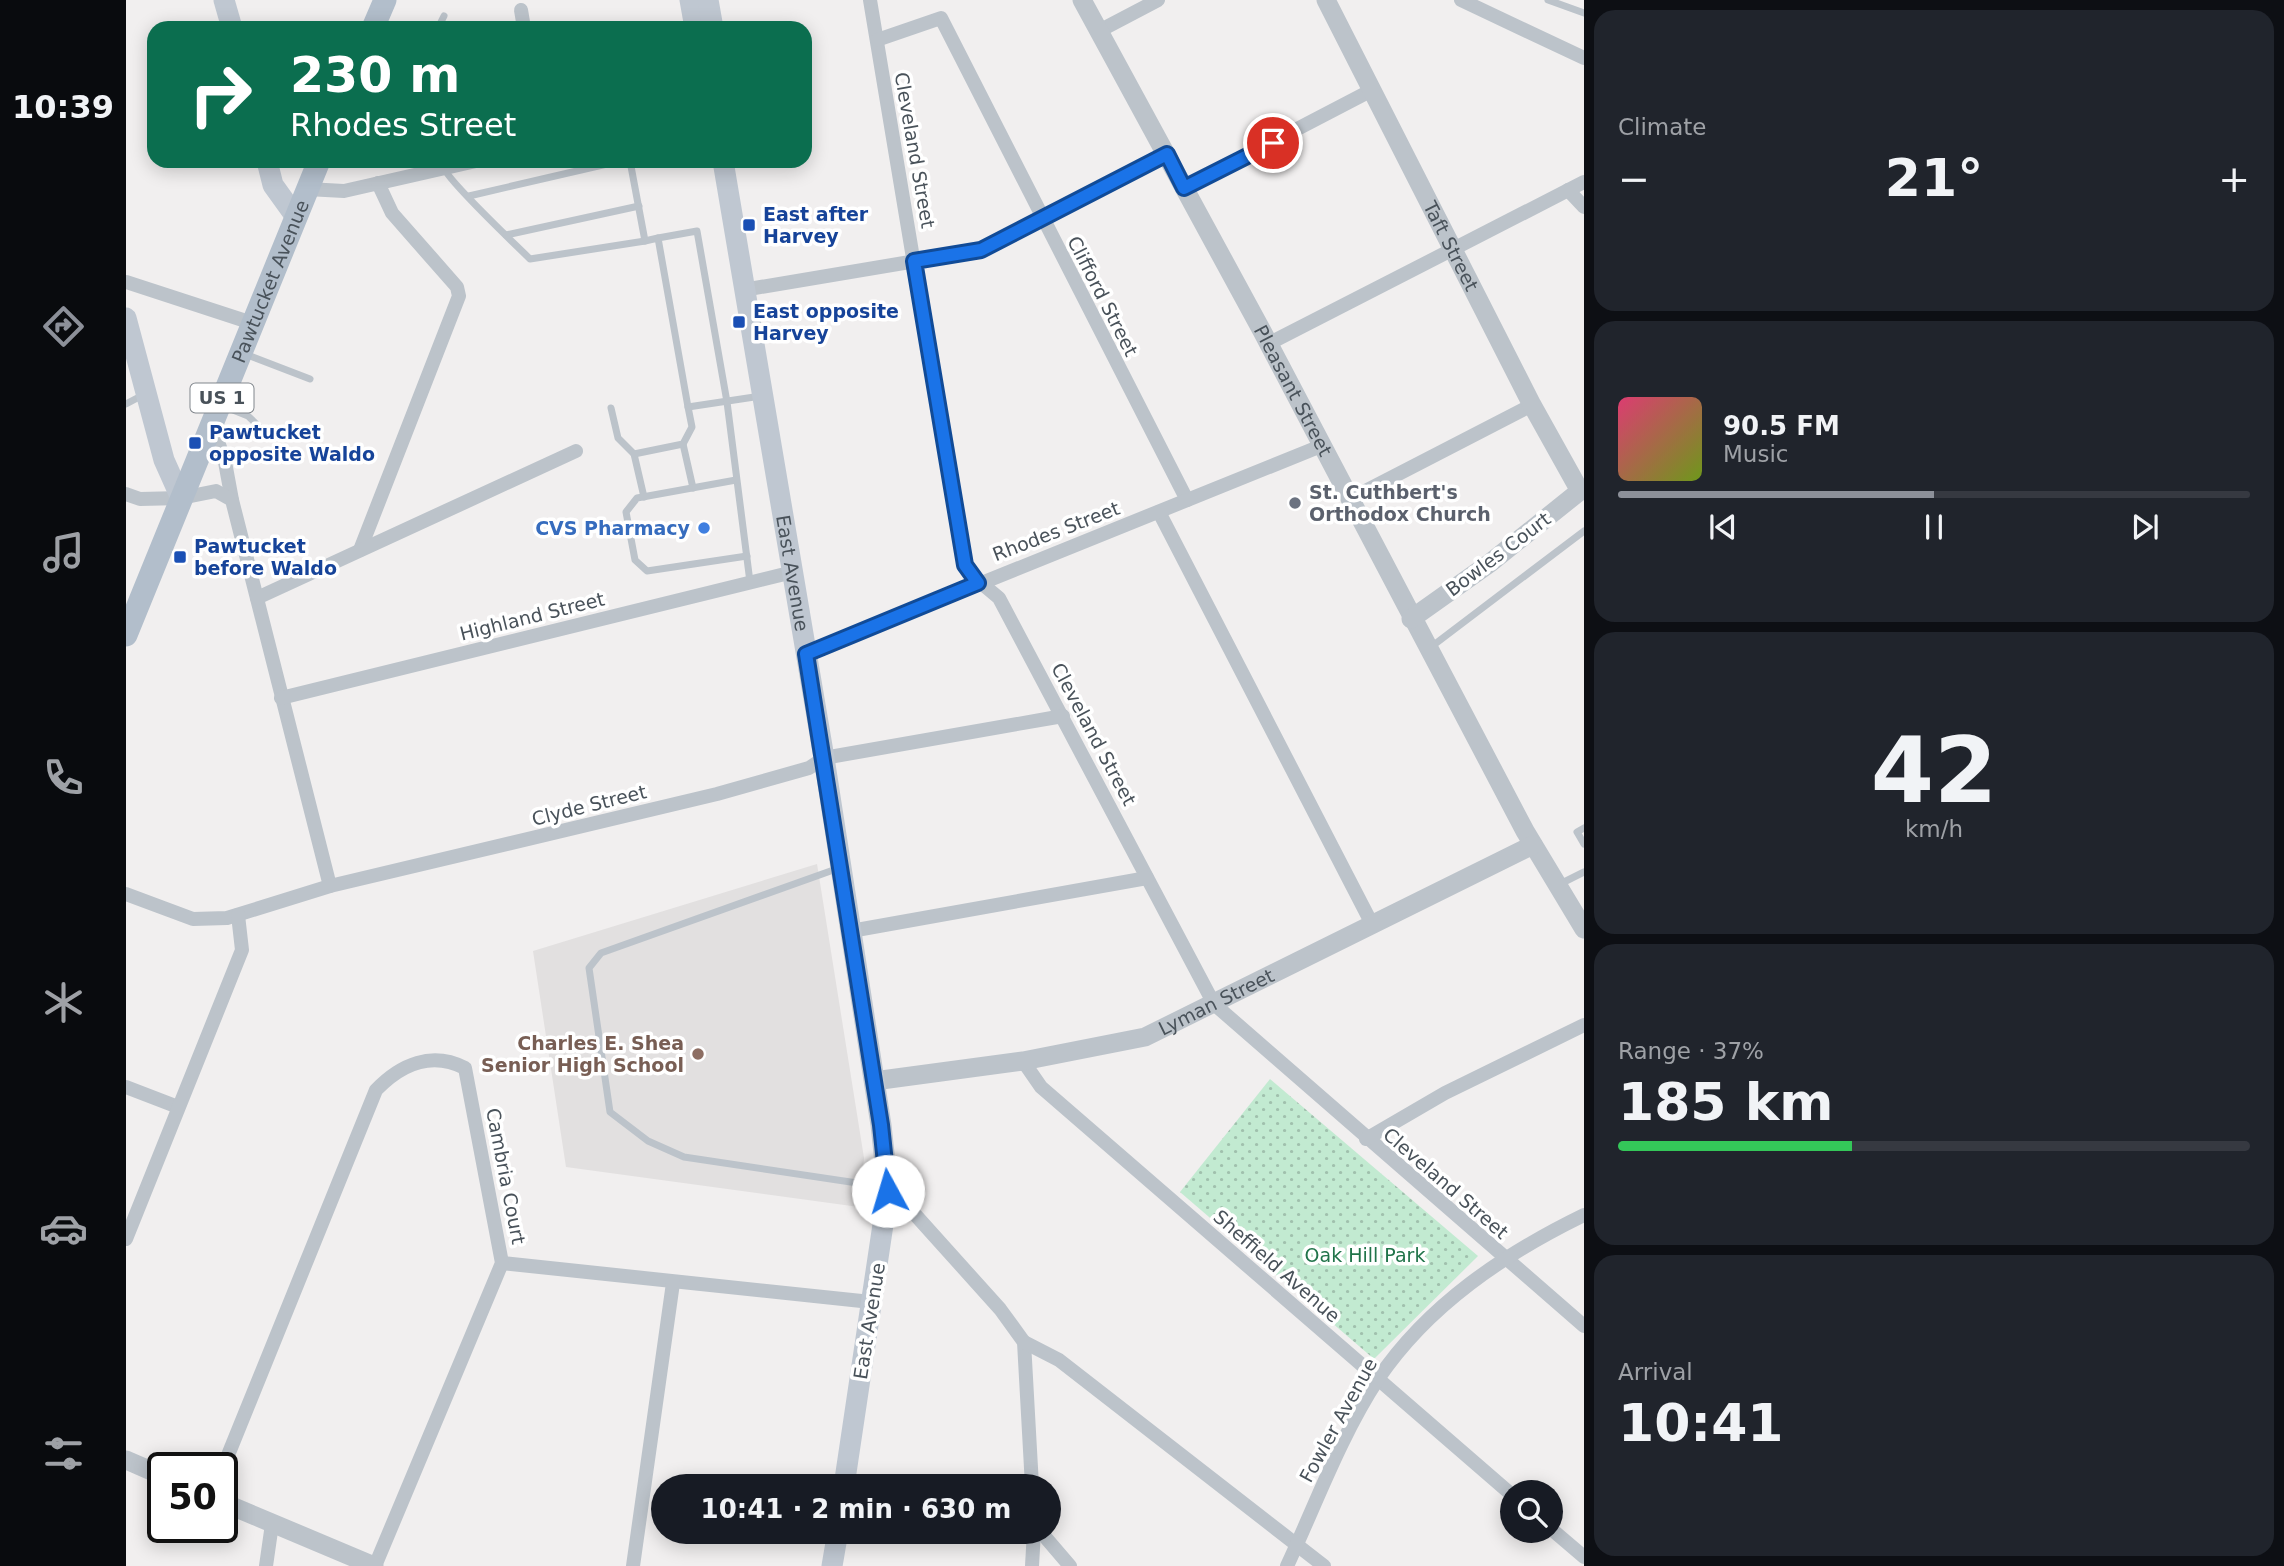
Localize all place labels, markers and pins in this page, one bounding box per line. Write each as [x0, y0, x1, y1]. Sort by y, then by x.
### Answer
pin [1243, 113, 1303, 173]
place label: East after Harvey [763, 203, 869, 247]
marker: East after Harvey [741, 217, 757, 233]
place label: East opposite Harvey [753, 300, 899, 344]
marker: East opposite Harvey [731, 314, 747, 330]
place label: Pawtucket opposite Waldo [209, 421, 375, 465]
marker: Pawtucket opposite Waldo [187, 435, 203, 451]
place label: St. Cuthbert's Orthodox Church [1309, 481, 1491, 525]
marker: St. Cuthbert's Orthodox Church [1287, 495, 1303, 511]
place label: CVS Pharmacy [535, 517, 691, 539]
marker: CVS Pharmacy [696, 520, 712, 536]
place label: Pawtucket before Waldo [194, 535, 337, 579]
marker: Pawtucket before Waldo [172, 549, 188, 565]
place label: Charles E. Shea Senior High School [481, 1032, 684, 1076]
marker: Charles E. Shea Senior High School [690, 1046, 706, 1062]

